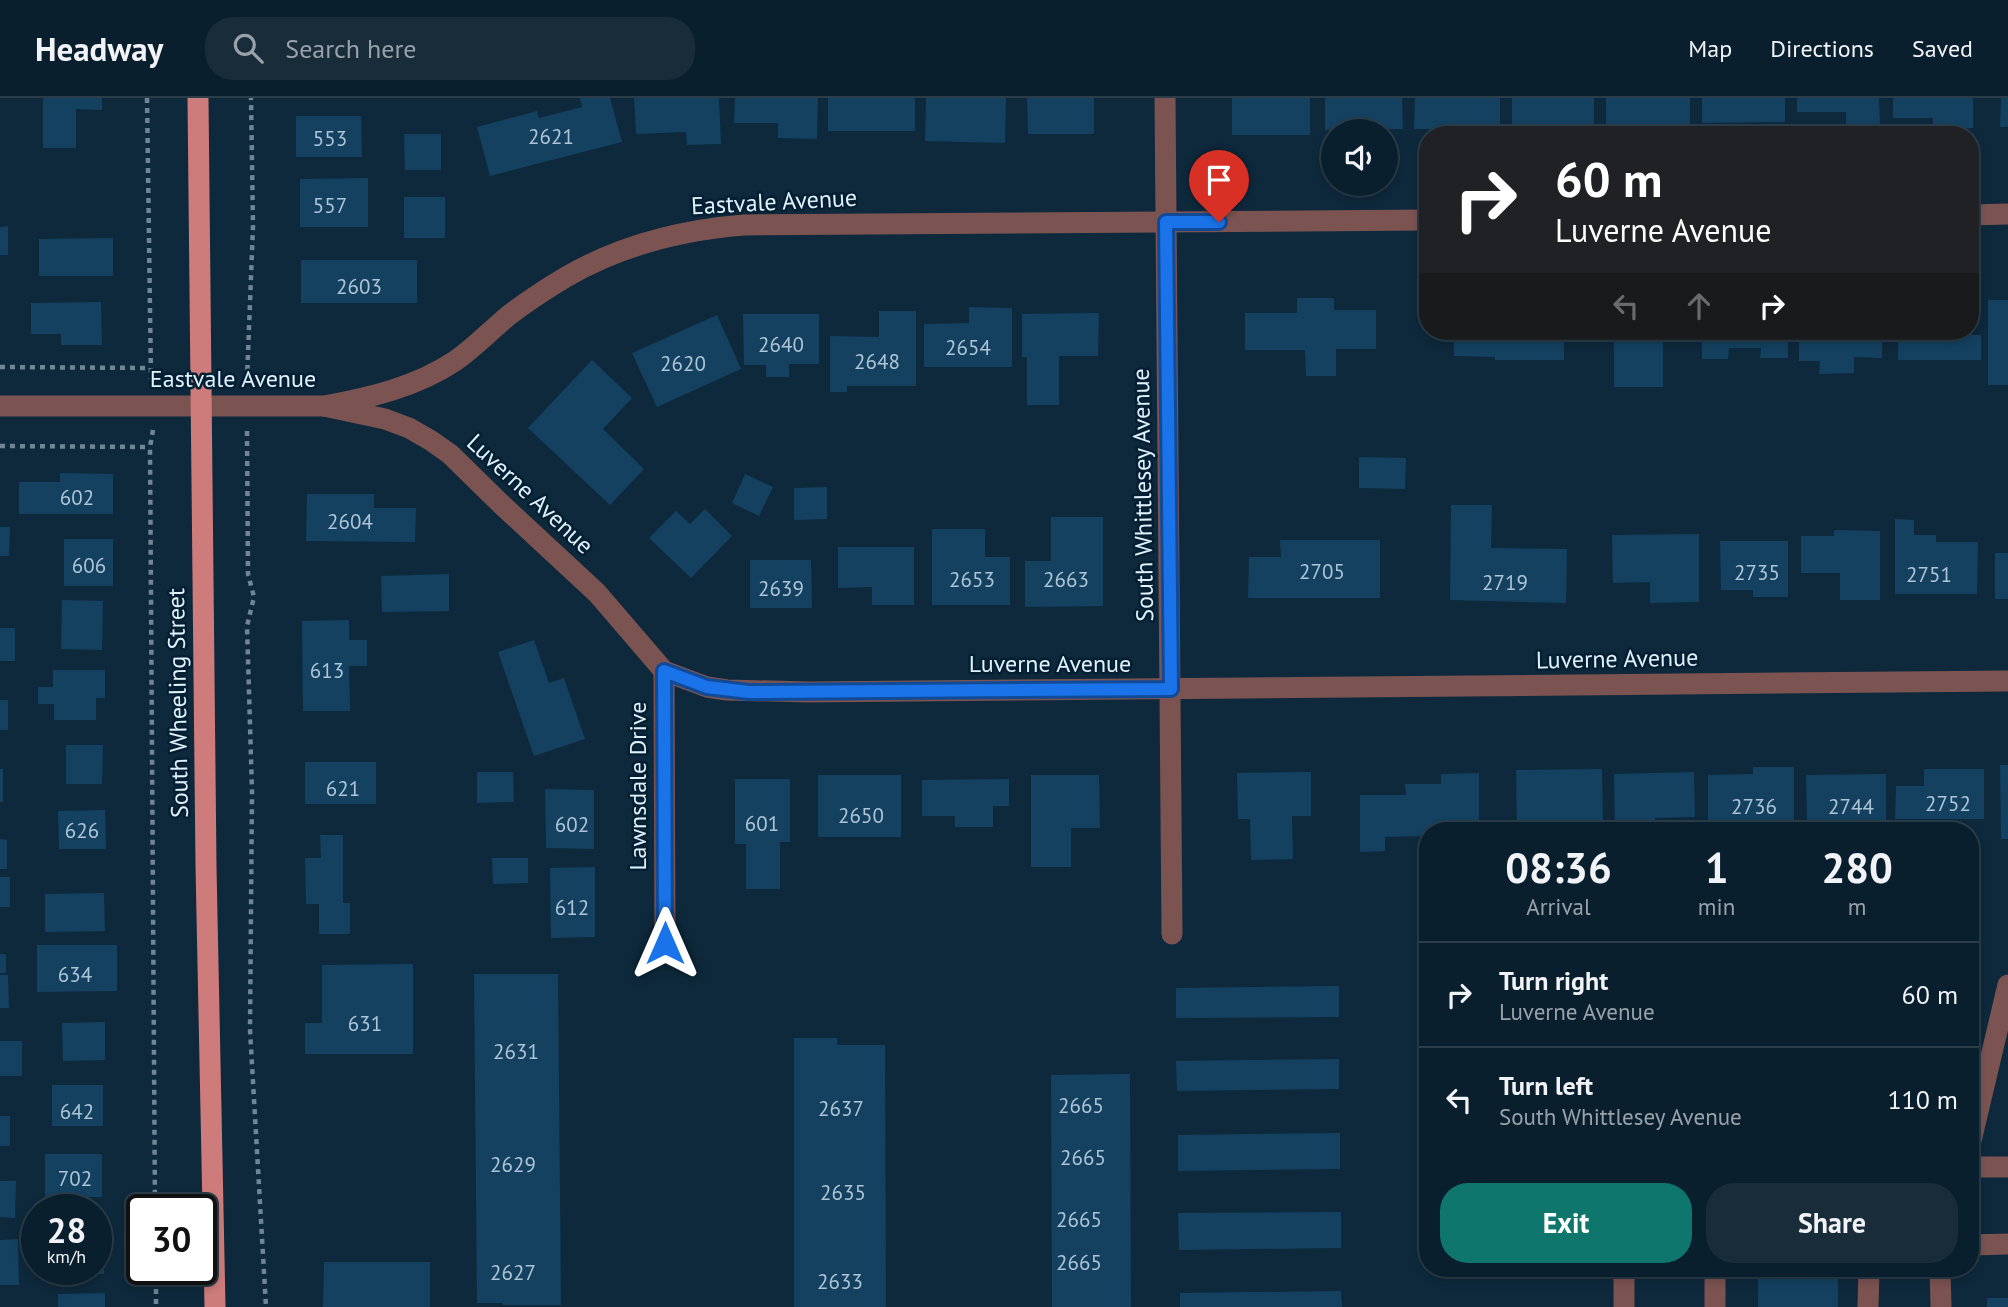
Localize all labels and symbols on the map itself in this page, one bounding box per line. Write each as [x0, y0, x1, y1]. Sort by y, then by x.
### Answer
house number: 2621 [528, 123, 574, 150]
house number: 553 [313, 125, 347, 152]
pin [1189, 150, 1249, 222]
street label: Eastvale Avenue [690, 182, 858, 221]
house number: 557 [313, 192, 347, 219]
house number: 2603 [336, 273, 382, 300]
house number: 2640 [758, 331, 804, 358]
house number: 2654 [945, 334, 991, 361]
house number: 2648 [854, 348, 900, 375]
house number: 2620 [660, 350, 706, 377]
street label: Eastvale Avenue [150, 363, 316, 394]
street label: South Whittlesey Avenue [1125, 368, 1160, 622]
street label: Luverne Avenue [460, 427, 600, 560]
house number: 602 [60, 484, 94, 511]
house number: 2604 [327, 508, 373, 535]
house number: 606 [72, 552, 106, 579]
house number: 2705 [1299, 558, 1345, 585]
house number: 2735 [1734, 559, 1780, 586]
house number: 2751 [1906, 561, 1952, 588]
house number: 2653 [949, 566, 995, 593]
house number: 2663 [1043, 566, 1089, 593]
house number: 2719 [1482, 569, 1528, 596]
house number: 2639 [758, 575, 804, 602]
street label: South Wheeling Street [160, 588, 195, 818]
street label: Luverne Avenue [1536, 642, 1698, 675]
street label: Luverne Avenue [969, 648, 1131, 679]
house number: 613 [310, 657, 344, 684]
street label: Lawnsdale Drive [622, 702, 653, 870]
house number: 621 [326, 775, 360, 802]
house number: 2752 [1925, 790, 1971, 817]
house number: 2736 [1731, 793, 1777, 820]
house number: 2744 [1828, 793, 1874, 820]
house number: 2650 [838, 802, 884, 829]
house number: 601 [745, 810, 779, 837]
house number: 602 [555, 811, 589, 838]
house number: 626 [65, 817, 99, 844]
house number: 612 [555, 894, 589, 921]
position arrow [628, 906, 702, 980]
house number: 634 [58, 961, 92, 988]
house number: 631 [348, 1010, 382, 1037]
house number: 2631 [493, 1038, 539, 1065]
house number: 2665 [1058, 1092, 1104, 1119]
house number: 2637 [818, 1095, 864, 1122]
house number: 642 [60, 1098, 94, 1125]
house number: 2665 [1060, 1144, 1106, 1171]
house number: 2629 [490, 1151, 536, 1178]
house number: 702 [58, 1165, 92, 1192]
house number: 2635 [820, 1179, 866, 1206]
speed limit sign: 30 [126, 1194, 217, 1285]
house number: 2665 [1056, 1206, 1102, 1233]
house number: 2665 [1056, 1249, 1102, 1276]
house number: 2627 [490, 1259, 536, 1286]
house number: 2633 [817, 1268, 863, 1295]

